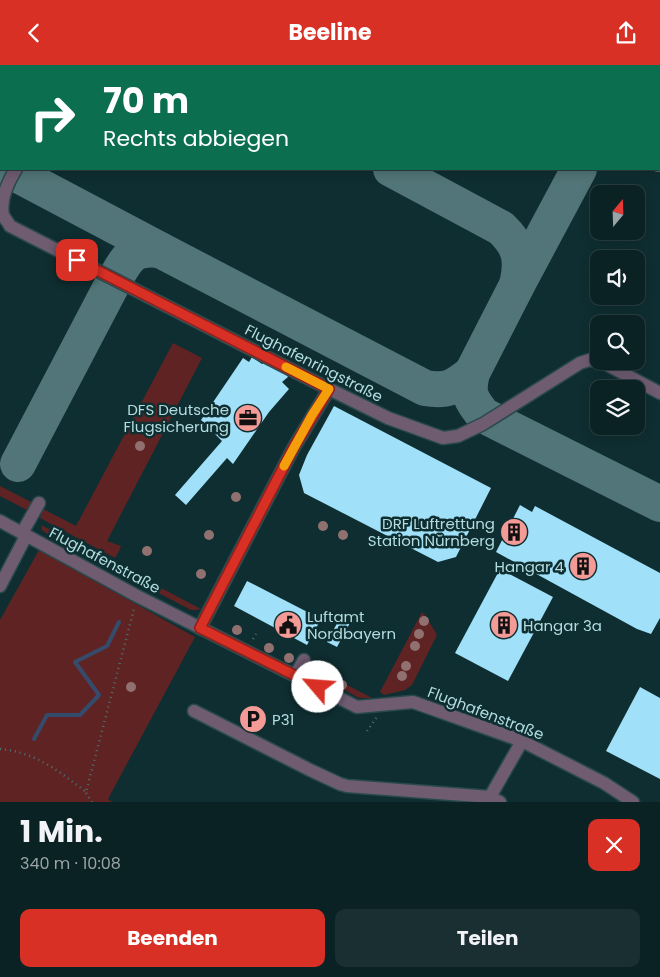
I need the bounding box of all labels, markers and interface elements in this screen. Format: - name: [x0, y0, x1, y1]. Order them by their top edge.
- text: Beeline: [289, 17, 371, 48]
- icon: back: [20, 19, 48, 47]
- icon: share: [612, 19, 640, 47]
- text: 70 m: [103, 76, 189, 125]
- icon: right: [20, 85, 85, 150]
- text: Rechts abbiegen: [103, 123, 289, 154]
- north arrow: [590, 185, 645, 240]
- map controls: [590, 185, 645, 435]
- pin: [56, 239, 98, 281]
- icon: arrive: [63, 246, 91, 274]
- button: sound: [590, 250, 645, 305]
- button: search: [590, 315, 645, 370]
- street label: Flughafenringstraße: [241, 319, 387, 407]
- button: layers: [590, 380, 645, 435]
- place label: DFS Deutsche Flugsicherung: [124, 399, 229, 437]
- office icon: DFS Deutsche Flugsicherung: [233, 403, 263, 433]
- place label: DRF Luftrettung Station Nürnberg: [368, 513, 495, 551]
- building icon: DRF Luftrettung Station Nürnberg: [499, 517, 529, 547]
- street label: Flughafenstraße: [46, 522, 164, 598]
- building icon: Hangar 4: [568, 551, 598, 581]
- place label: Hangar 4: [495, 556, 564, 577]
- place label: Luftamt Nordbayern: [307, 606, 396, 644]
- public building icon: Luftamt Nordbayern: [273, 610, 303, 640]
- building icon: Hangar 3a: [489, 610, 519, 640]
- place label: Hangar 3a: [523, 615, 602, 636]
- position arrow: [291, 660, 343, 712]
- street label: Flughafenstraße: [425, 681, 547, 745]
- parking icon: P31: [238, 704, 268, 734]
- place label: P31: [272, 709, 294, 730]
- text: 1 Min.: [20, 810, 103, 853]
- button: close: [588, 819, 640, 871]
- text: 340 m · 10:08: [20, 852, 121, 875]
- button: Beenden: [20, 909, 325, 967]
- button: Teilen: [335, 909, 640, 967]

